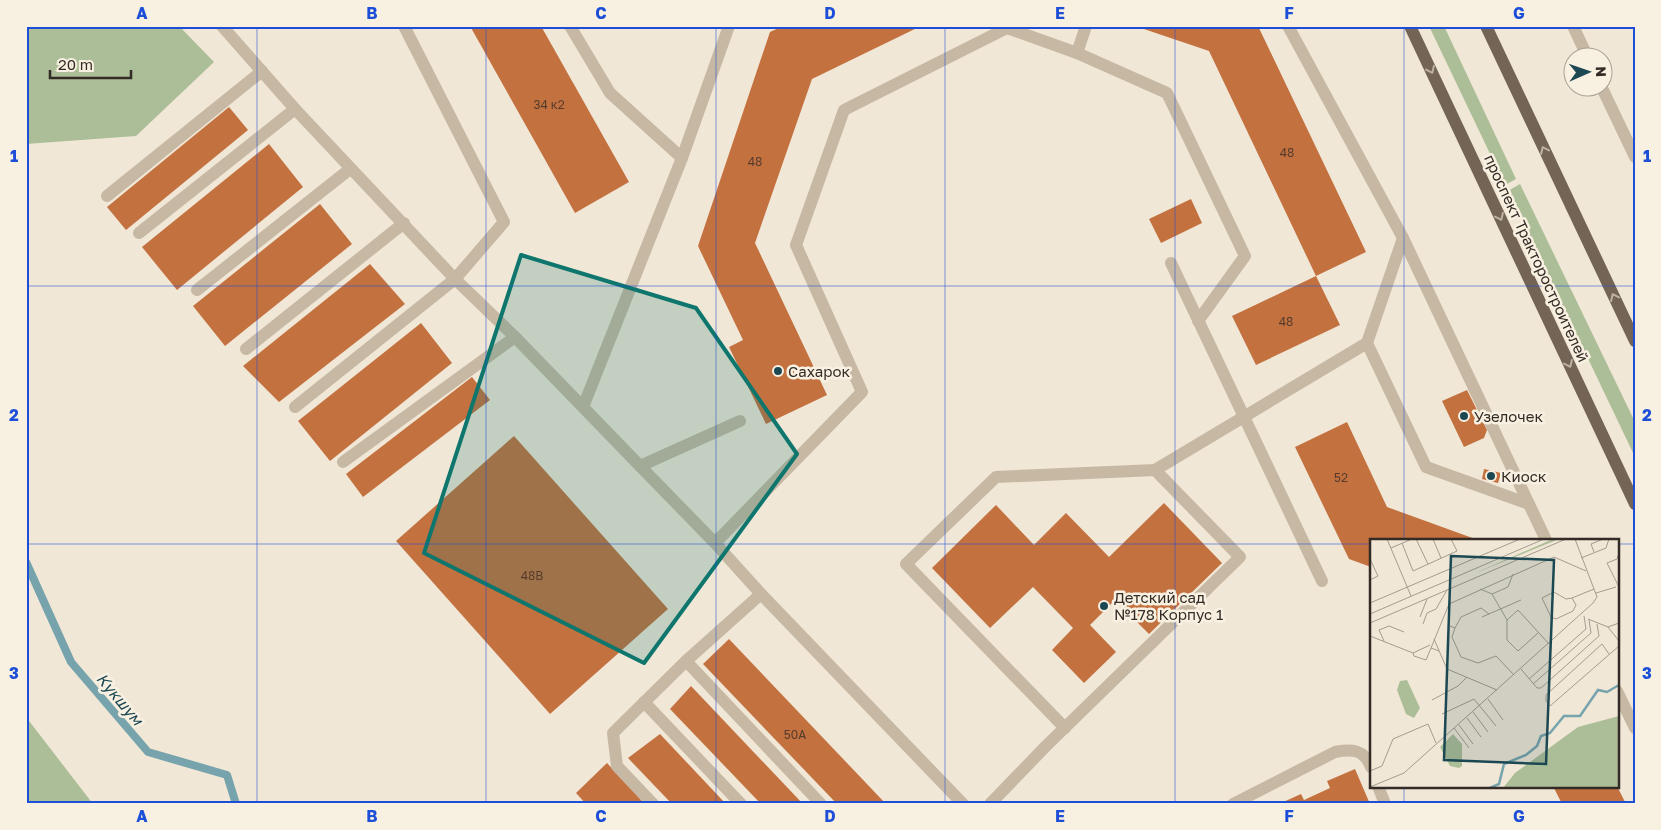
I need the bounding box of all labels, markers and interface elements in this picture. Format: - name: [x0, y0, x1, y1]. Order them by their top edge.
- text: A: [136, 3, 148, 23]
- text: B: [366, 3, 378, 23]
- text: C: [595, 3, 607, 23]
- text: D: [824, 3, 836, 23]
- text: E: [1055, 3, 1065, 23]
- text: F: [1284, 3, 1294, 23]
- text: G: [1513, 3, 1525, 23]
- scale bar: [50, 48, 131, 80]
- north arrow: [1564, 48, 1614, 98]
- text: 20 m: [58, 55, 93, 73]
- one-way arrow: [1425, 65, 1435, 74]
- text: N: [1593, 66, 1610, 77]
- house number: 34 к2: [533, 97, 565, 112]
- house number: 48: [1280, 145, 1294, 160]
- text: 1: [10, 146, 18, 166]
- one-way arrow: [1540, 146, 1550, 155]
- text: 1: [1643, 146, 1651, 166]
- street label: проспект Тракторостроителей: [1481, 151, 1593, 365]
- house number: 48: [748, 154, 762, 169]
- one-way arrow: [1494, 212, 1504, 221]
- one-way arrow: [1610, 293, 1620, 302]
- house number: 48: [1279, 314, 1293, 329]
- one-way arrow: [1563, 359, 1573, 368]
- place label: Сахарок: [788, 362, 850, 380]
- marker: Сахарок: [772, 365, 784, 377]
- text: 2: [9, 405, 19, 425]
- text: 2: [1642, 405, 1652, 425]
- place label: Узелочек: [1474, 407, 1543, 425]
- marker: Узелочек: [1458, 410, 1470, 422]
- place label: Киоск: [1501, 467, 1547, 485]
- house number: 52: [1334, 470, 1348, 485]
- marker: Киоск: [1485, 470, 1497, 482]
- inset map: [1370, 539, 1618, 788]
- house number: 48В: [521, 568, 543, 583]
- place label: Детский сад №178 Корпус 1: [1114, 588, 1223, 623]
- marker: Детский сад №178 Корпус 1: [1098, 600, 1110, 612]
- text: 3: [9, 663, 19, 683]
- text: 3: [1642, 663, 1652, 683]
- water label: Кукшум: [92, 669, 149, 730]
- house number: 50А: [784, 727, 806, 742]
- text: A: [136, 806, 148, 826]
- text: B: [366, 806, 378, 826]
- text: C: [595, 806, 607, 826]
- text: D: [824, 806, 836, 826]
- text: E: [1055, 806, 1065, 826]
- text: F: [1284, 806, 1294, 826]
- text: G: [1513, 806, 1525, 826]

